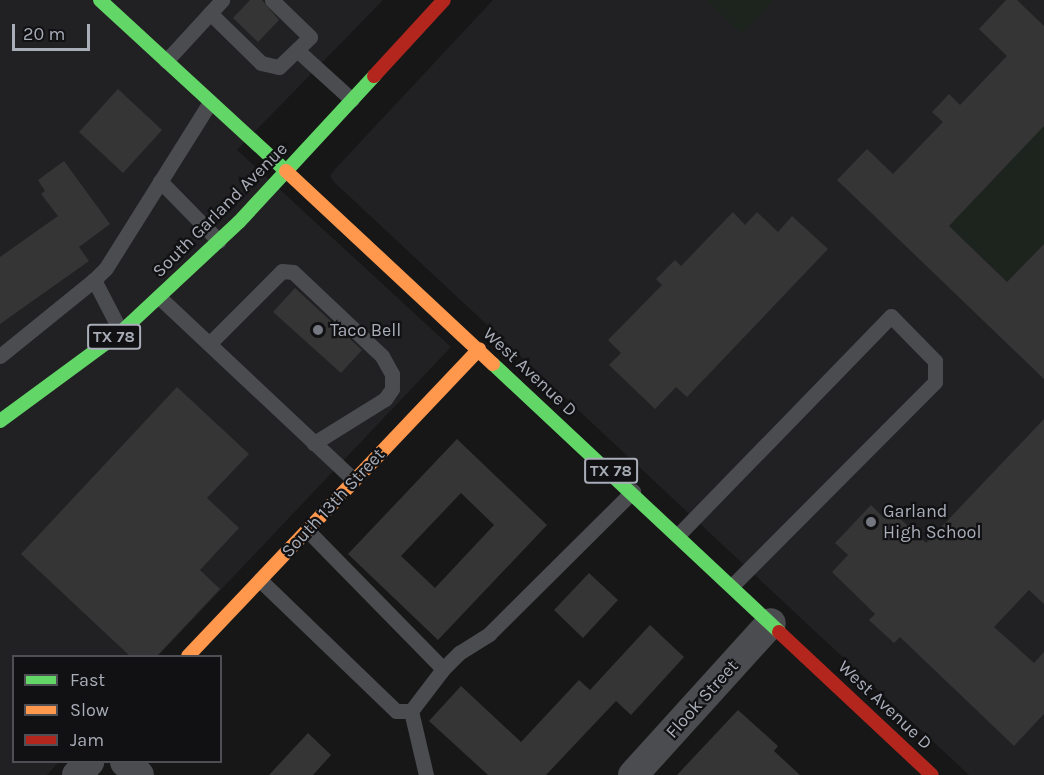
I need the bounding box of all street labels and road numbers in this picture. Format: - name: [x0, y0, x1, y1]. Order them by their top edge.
- street label: South Garland Avenue: [148, 138, 292, 282]
- street label: West Avenue D: [479, 323, 581, 421]
- road number: TX 78: [87, 324, 141, 350]
- street label: South 13th Street: [277, 444, 389, 562]
- road number: TX 78: [584, 458, 638, 484]
- street label: Flook Street: [661, 655, 743, 743]
- street label: West Avenue D: [834, 656, 936, 754]

